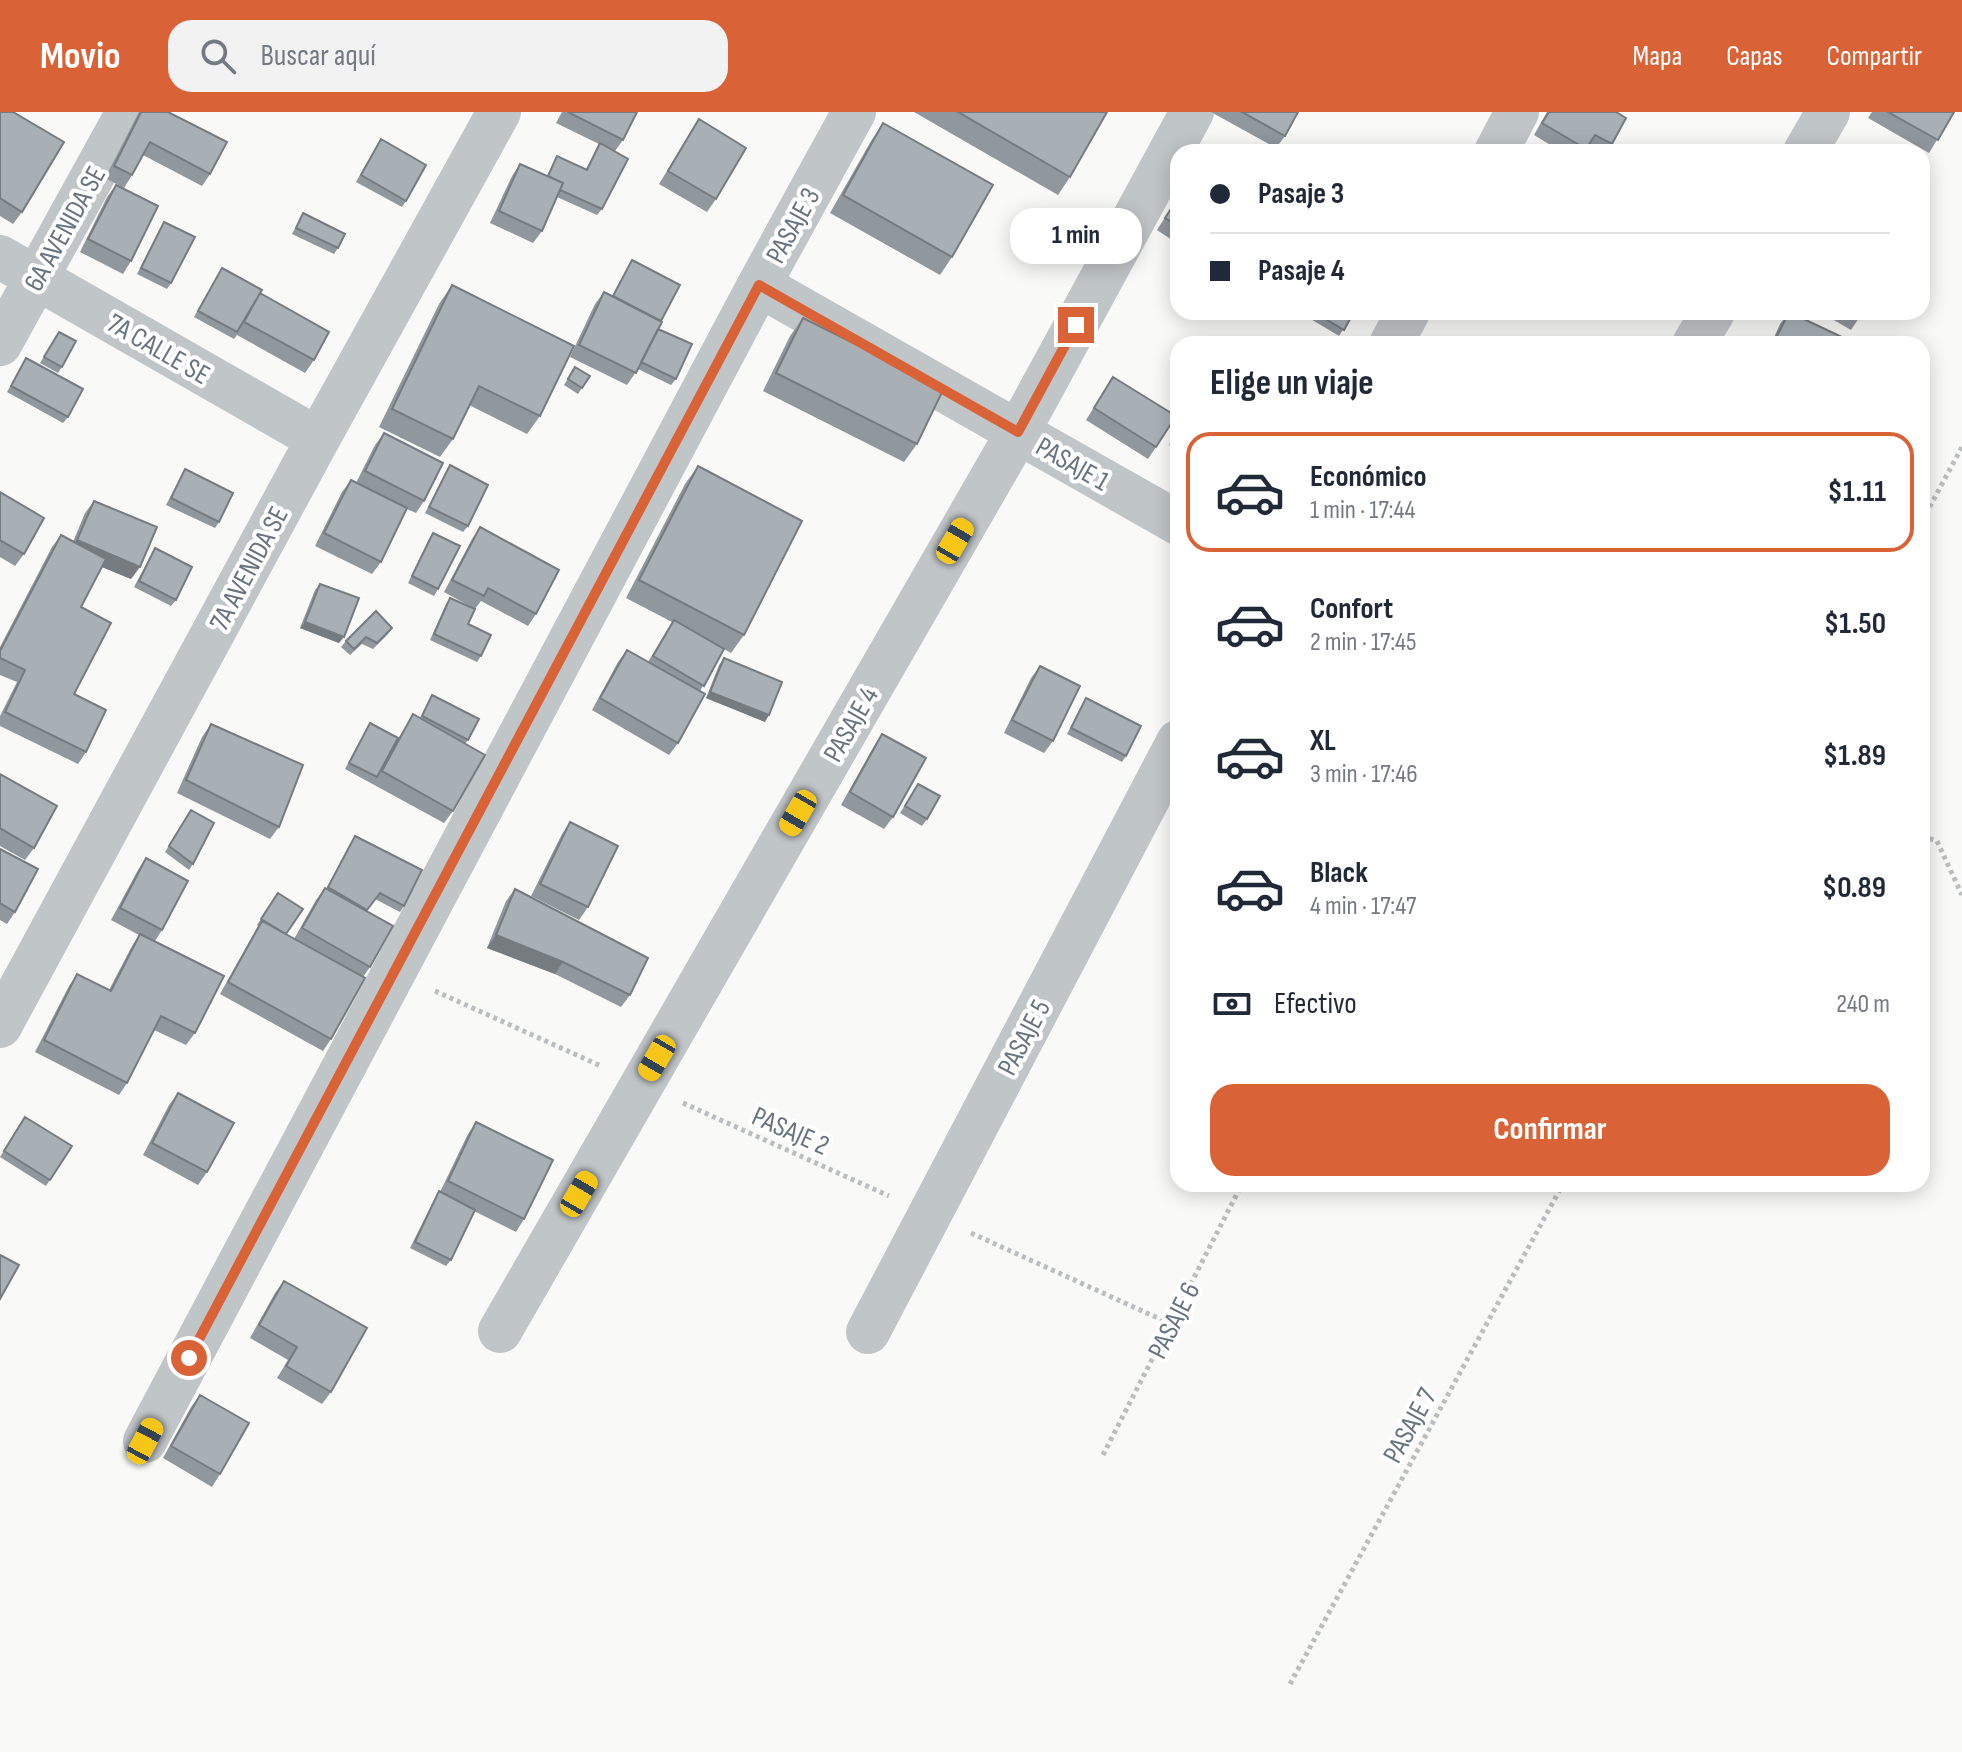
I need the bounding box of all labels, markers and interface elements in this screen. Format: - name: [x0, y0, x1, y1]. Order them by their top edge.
- search box: [168, 20, 728, 92]
- text: Movio: [40, 34, 120, 79]
- icon: search: [196, 34, 240, 78]
- text: Buscar aquí: [260, 38, 376, 74]
- text: Mapa: [1633, 40, 1682, 73]
- text: Capas: [1726, 40, 1783, 73]
- text: Compartir: [1827, 40, 1922, 73]
- street label: 6A AVENIDA SE: [18, 161, 113, 297]
- text: Pasaje 3: [1258, 176, 1344, 212]
- street label: PASAJE 3: [759, 182, 827, 269]
- callout: 1 min: [1010, 209, 1142, 265]
- text: 1 min: [1052, 220, 1100, 251]
- text: Pasaje 4: [1258, 253, 1345, 289]
- street label: 7A CALLE SE: [101, 307, 215, 392]
- route end: [1058, 307, 1094, 343]
- text: Elige un viaje: [1210, 362, 1374, 405]
- street label: PASAJE 1: [1030, 430, 1115, 498]
- icon: car: [1214, 456, 1286, 528]
- text: Económico: [1310, 459, 1427, 495]
- text: $1.11: [1828, 474, 1886, 510]
- text: 1 min · 17:44: [1310, 495, 1415, 526]
- street label: 7A AVENIDA SE: [203, 501, 296, 636]
- car: [933, 514, 977, 568]
- icon: car: [1214, 588, 1286, 660]
- text: Confort: [1310, 591, 1393, 627]
- text: $1.50: [1824, 606, 1886, 642]
- text: 2 min · 17:45: [1310, 627, 1417, 658]
- street label: PASAJE 4: [817, 681, 886, 768]
- icon: car: [1214, 720, 1286, 792]
- text: XL: [1310, 723, 1336, 759]
- text: $1.89: [1823, 738, 1886, 774]
- text: 3 min · 17:46: [1310, 759, 1418, 790]
- car: [776, 786, 820, 840]
- icon: car: [1214, 852, 1286, 924]
- text: Black: [1310, 855, 1368, 891]
- text: $0.89: [1822, 870, 1886, 906]
- text: 4 min · 17:47: [1310, 891, 1416, 922]
- icon: cash: [1210, 982, 1254, 1026]
- text: Efectivo: [1274, 986, 1357, 1022]
- text: 240 m: [1836, 989, 1890, 1020]
- street label: PASAJE 5: [991, 994, 1058, 1081]
- car: [635, 1031, 679, 1085]
- button: Confirmar: [1210, 1084, 1890, 1176]
- street label: PASAJE 2: [747, 1100, 834, 1163]
- car: [557, 1167, 601, 1221]
- street label: PASAJE 6: [1141, 1277, 1208, 1364]
- route start: [171, 1340, 207, 1376]
- street label: PASAJE 7: [1376, 1383, 1444, 1469]
- car: [123, 1414, 167, 1468]

